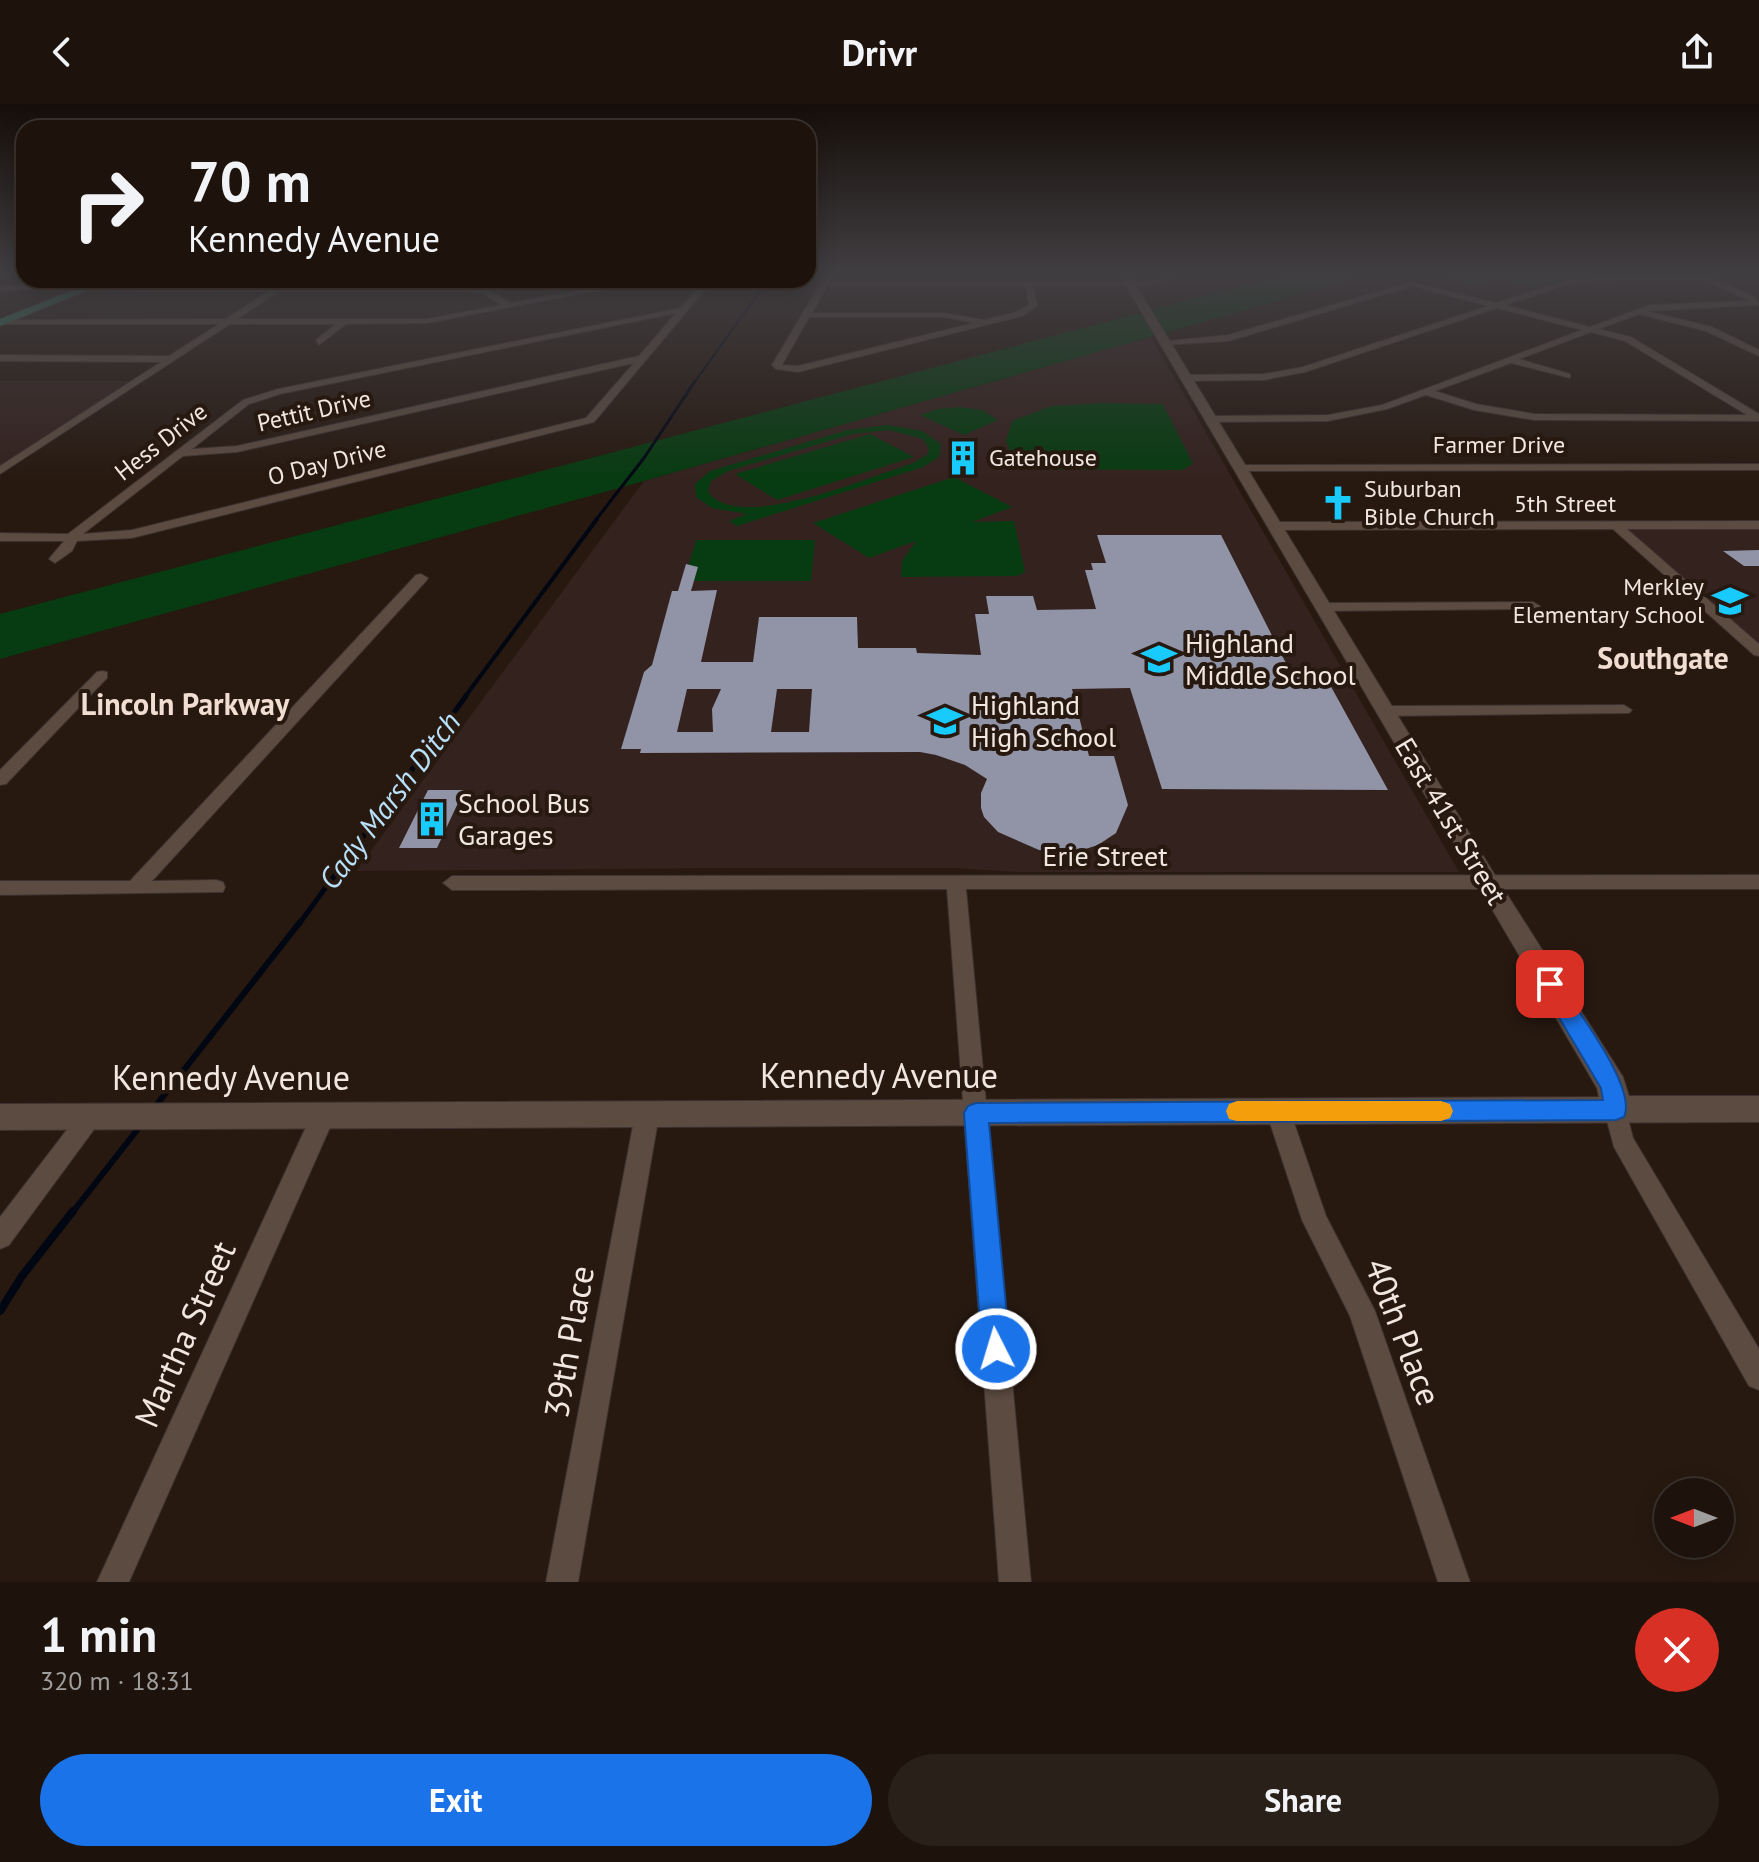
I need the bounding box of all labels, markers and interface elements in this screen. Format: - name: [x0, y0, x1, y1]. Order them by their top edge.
- text: Drivr: [842, 29, 917, 76]
- icon: back: [40, 30, 84, 74]
- icon: share: [1675, 30, 1719, 74]
- text: 70 m: [188, 145, 311, 217]
- icon: right: [56, 152, 160, 256]
- text: Kennedy Avenue: [188, 215, 440, 262]
- street label: Pettit Drive: [254, 382, 374, 439]
- street label: Hess Drive: [108, 396, 213, 487]
- street label: Farmer Drive: [1433, 429, 1565, 460]
- street label: O Day Drive: [264, 433, 389, 492]
- building icon: Gatehouse: [944, 439, 982, 477]
- place label: Gatehouse: [989, 442, 1097, 473]
- place label: Suburban Bible Church: [1364, 473, 1495, 532]
- church icon: Suburban Bible Church: [1319, 484, 1357, 522]
- street label: 5th Street: [1514, 488, 1616, 519]
- place label: Merkley Elementary School: [1513, 571, 1704, 630]
- school or university icon: Merkley Elementary School: [1711, 582, 1749, 620]
- place label: Highland Middle School: [1185, 624, 1356, 693]
- district label: Southgate: [1597, 638, 1729, 677]
- school or university icon: Highland Middle School: [1140, 640, 1178, 678]
- district label: Lincoln Parkway: [81, 684, 290, 723]
- place label: Highland High School: [971, 686, 1116, 755]
- school or university icon: Highland High School: [926, 702, 964, 740]
- water label: Cady Marsh Ditch: [309, 703, 468, 897]
- street label: East 41st Street: [1387, 730, 1516, 911]
- place label: School Bus Garages: [458, 784, 590, 853]
- building icon: School Bus Garages: [413, 800, 451, 838]
- street label: Erie Street: [1042, 837, 1168, 874]
- pin: [1516, 950, 1584, 1018]
- icon: arrive: [1528, 962, 1572, 1006]
- street label: Kennedy Avenue: [760, 1053, 998, 1097]
- street label: Kennedy Avenue: [112, 1055, 350, 1099]
- street label: Martha Street: [123, 1233, 245, 1434]
- street label: 40th Place: [1356, 1252, 1452, 1411]
- street label: 39th Place: [533, 1262, 603, 1421]
- position arrow: [954, 1307, 1038, 1391]
- north arrow: [1654, 1478, 1734, 1558]
- map controls: [1654, 1478, 1734, 1558]
- text: 1 min: [40, 1603, 157, 1665]
- button: close: [1635, 1608, 1719, 1692]
- text: 320 m · 18:31: [40, 1664, 194, 1697]
- button: Exit: [40, 1754, 872, 1846]
- button: Share: [888, 1754, 1719, 1846]

